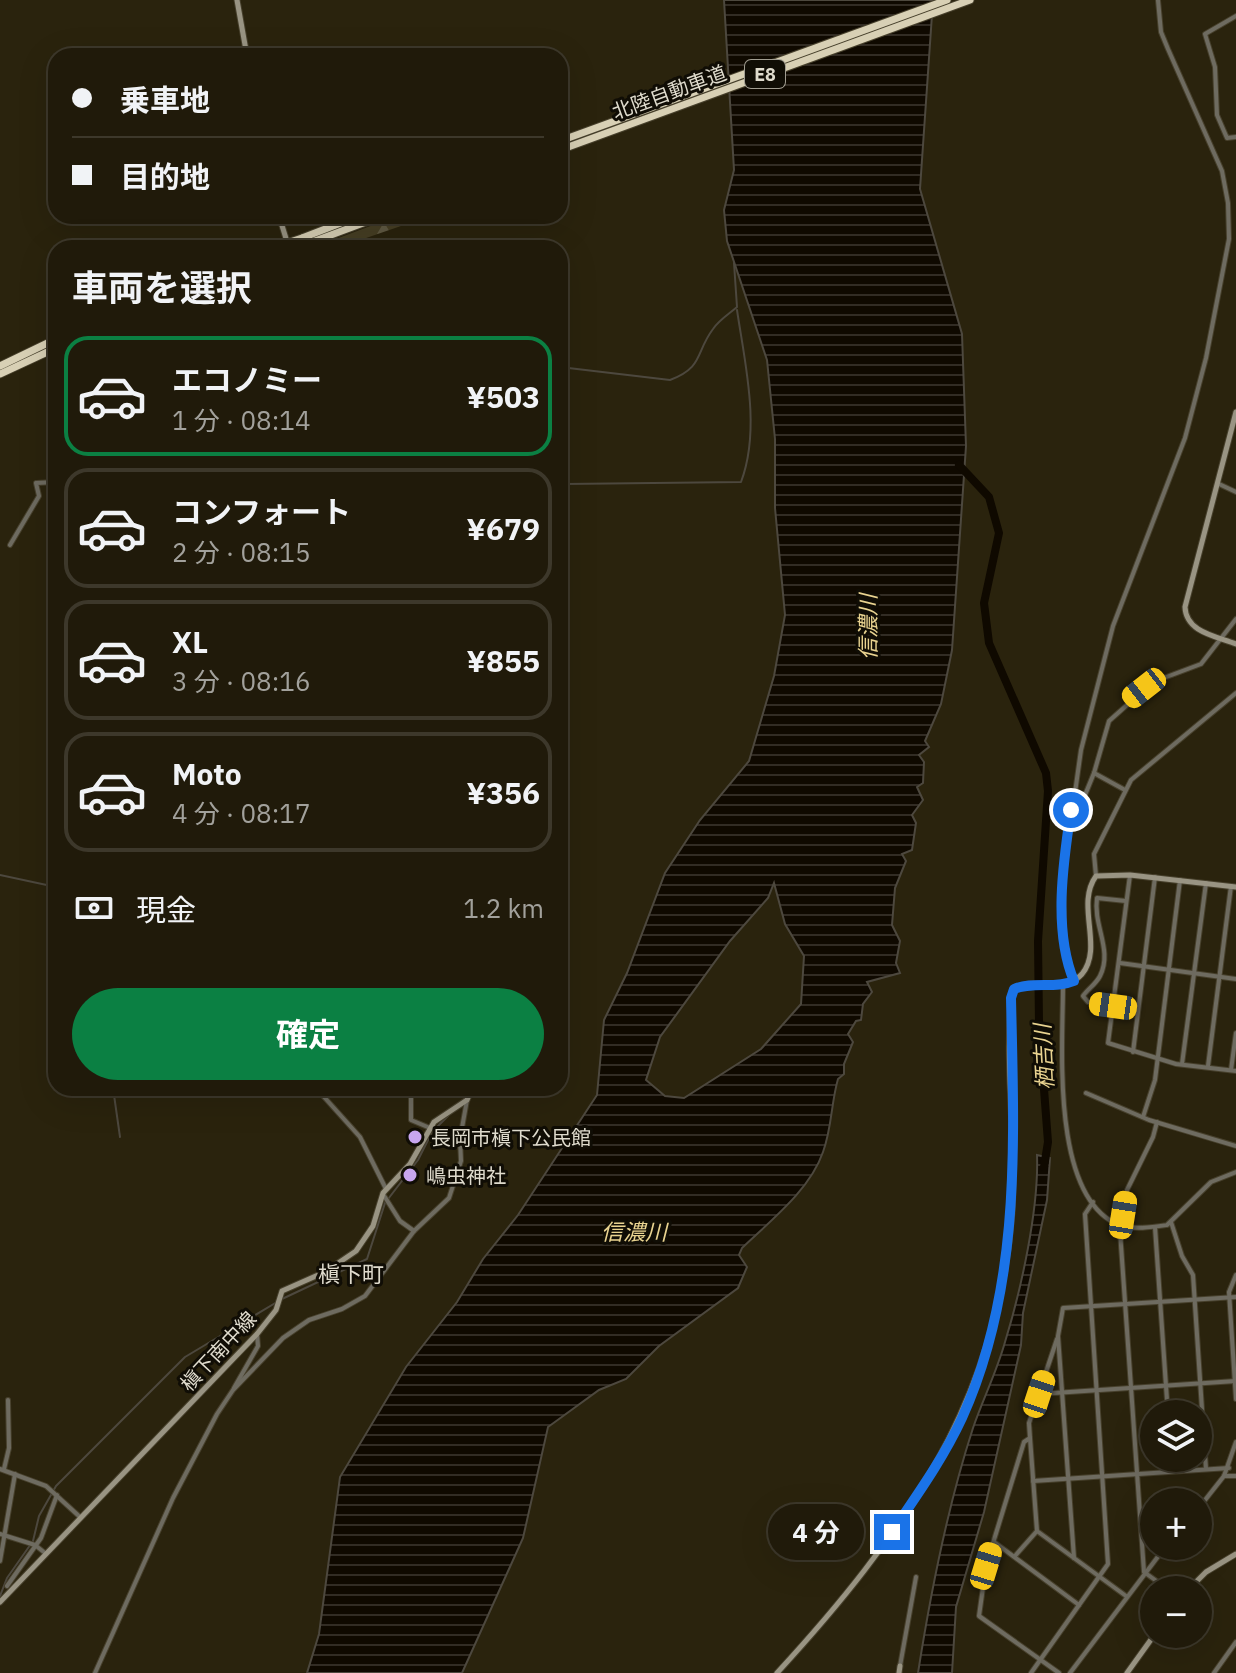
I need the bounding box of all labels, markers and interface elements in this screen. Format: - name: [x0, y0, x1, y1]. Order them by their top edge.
- street label: 北陸自動車道: [608, 59, 730, 125]
- road number: E8: [745, 60, 785, 88]
- text: 乗車地: [120, 80, 210, 119]
- text: 目的地: [120, 157, 210, 196]
- text: 車両を選択: [72, 264, 252, 311]
- icon: car: [76, 360, 148, 432]
- text: エコノミー: [172, 360, 322, 399]
- text: ¥503: [467, 377, 540, 416]
- text: 1 分 · 08:14: [172, 403, 310, 437]
- icon: car: [76, 492, 148, 564]
- text: コンフォート: [172, 492, 351, 531]
- text: ¥679: [467, 509, 540, 548]
- text: 2 分 · 08:15: [172, 535, 310, 569]
- water label: 信濃川: [853, 592, 882, 660]
- text: XL: [172, 622, 208, 661]
- icon: car: [76, 624, 148, 696]
- text: ¥855: [467, 641, 540, 680]
- text: 3 分 · 08:16: [172, 664, 310, 698]
- car: [1118, 664, 1170, 712]
- text: Moto: [172, 754, 242, 793]
- icon: car: [76, 756, 148, 828]
- text: ¥356: [467, 773, 540, 812]
- route start: [1053, 792, 1089, 828]
- text: 4 分 · 08:17: [172, 796, 310, 830]
- icon: cash: [72, 886, 116, 930]
- text: 現金: [136, 890, 196, 929]
- text: 1.2 km: [463, 891, 544, 925]
- button: 確定: [72, 988, 544, 1080]
- car: [1088, 991, 1138, 1021]
- water label: 栖吉川: [1027, 1021, 1059, 1091]
- place label: 長岡市槇下公民館: [431, 1124, 591, 1151]
- marker: 長岡市槇下公民館: [406, 1128, 424, 1146]
- place label: 嶋虫神社: [426, 1162, 506, 1189]
- marker: 嶋虫神社: [401, 1166, 419, 1184]
- car: [1107, 1189, 1139, 1241]
- water label: 信濃川: [601, 1217, 669, 1246]
- district label: 槇下町: [318, 1259, 384, 1288]
- street label: 槇下南中線: [174, 1305, 262, 1397]
- car: [1020, 1367, 1058, 1421]
- map controls: [1140, 1400, 1212, 1648]
- button: layers: [1140, 1400, 1212, 1472]
- button: +: [1140, 1488, 1212, 1560]
- callout: 4 分: [768, 1504, 864, 1560]
- route end: [874, 1514, 910, 1550]
- text: 4 分: [792, 1515, 840, 1549]
- car: [968, 1540, 1004, 1592]
- button: −: [1140, 1576, 1212, 1648]

